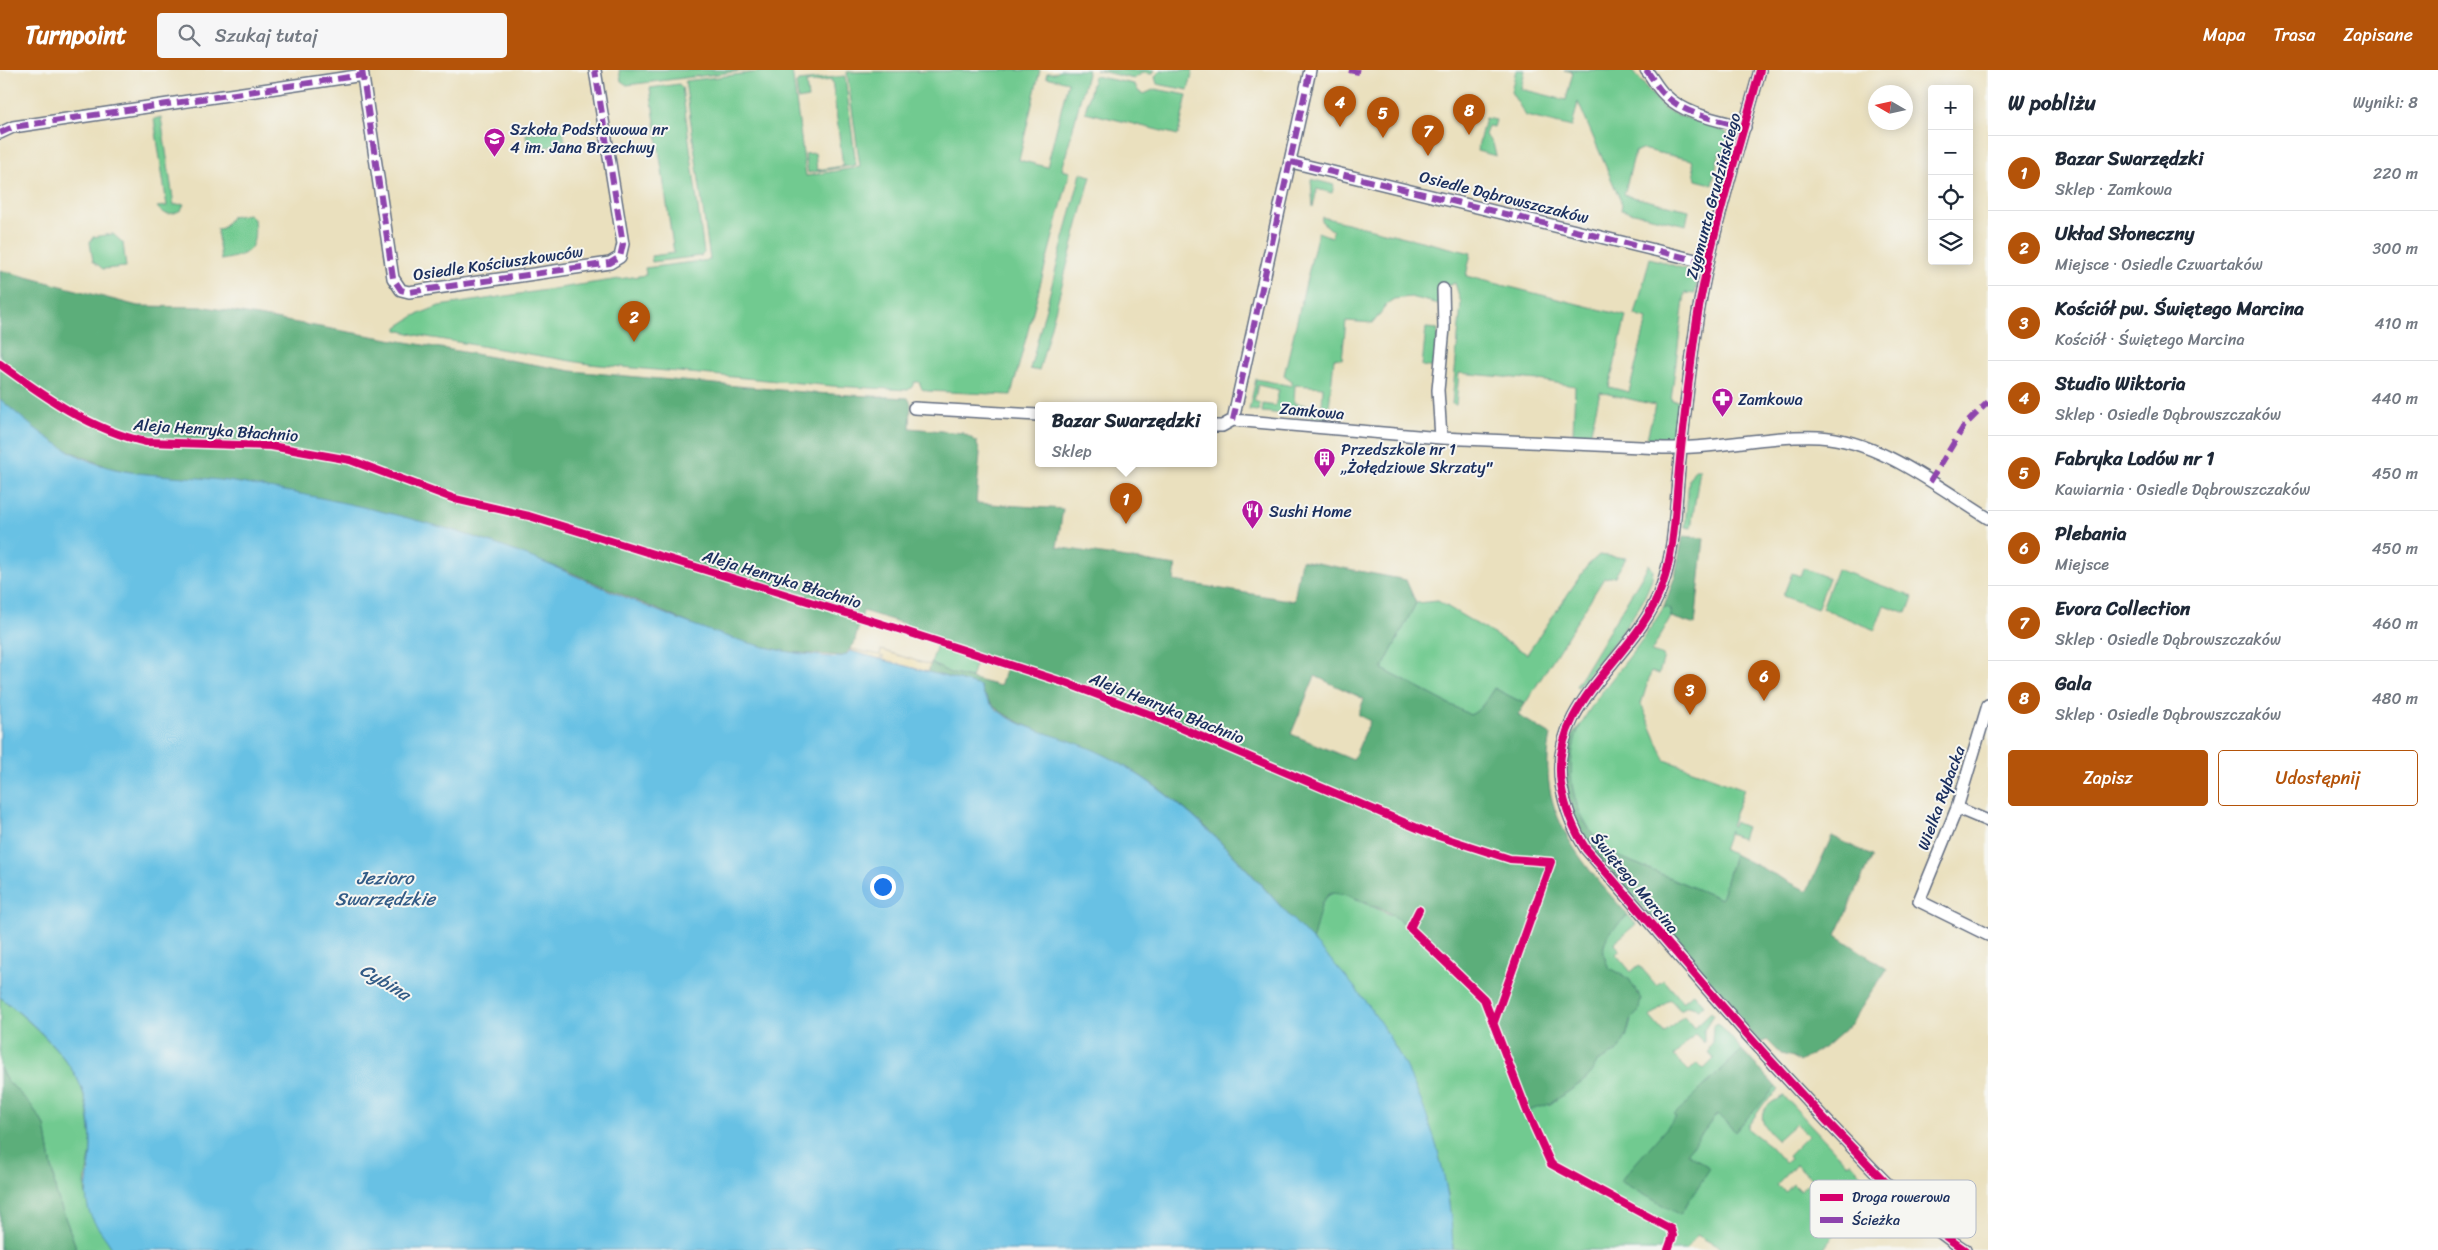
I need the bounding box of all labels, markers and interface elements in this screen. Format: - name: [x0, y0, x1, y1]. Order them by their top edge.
- search box: [157, 13, 507, 58]
- text: Turnpoint: [25, 14, 127, 56]
- text: Szukaj tutaj: [215, 19, 318, 52]
- text: Mapa: [2203, 19, 2245, 51]
- text: Trasa: [2273, 19, 2315, 51]
- text: Zapisane: [2343, 19, 2413, 51]
- icon: search: [175, 21, 203, 49]
- text: W pobliżu: [2008, 84, 2096, 122]
- north arrow: [1868, 85, 1913, 130]
- map controls: [1928, 85, 1973, 265]
- button: +: [1928, 85, 1973, 130]
- pin: 4: [1324, 86, 1356, 127]
- text: Wyniki: 8: [2353, 88, 2418, 117]
- pin: 8: [1453, 94, 1485, 135]
- pin: 5: [1367, 97, 1399, 138]
- street label: Zygmunta Grudzińskiego: [1677, 109, 1749, 283]
- place label: Szkoła Podstawowa nr 4 im. Jana Brzechwy: [510, 115, 669, 162]
- pin: 7: [1412, 115, 1444, 156]
- school or university icon: Szkoła Podstawowa nr 4 im. Jana Brzechwy: [482, 126, 506, 157]
- button: −: [1928, 130, 1973, 175]
- text: Bazar Swarzędzki: [2055, 142, 2203, 175]
- text: 1: [2021, 159, 2027, 188]
- text: 220 m: [2373, 159, 2418, 188]
- street label: Osiedle Dąbrowszczaków: [1416, 162, 1592, 232]
- button: locate: [1928, 175, 1973, 220]
- text: Sklep · Zamkowa: [2055, 175, 2172, 204]
- text: Układ Słoneczny: [2055, 217, 2194, 250]
- button: layers: [1928, 220, 1973, 265]
- text: 2: [2019, 234, 2029, 263]
- text: 300 m: [2373, 234, 2418, 263]
- street label: Osiedle Kościuszkowców: [411, 237, 586, 289]
- text: Miejsce · Osiedle Czwartaków: [2055, 250, 2263, 279]
- text: Kościół pw. Świętego Marcina: [2055, 292, 2304, 325]
- pin: 2: [618, 301, 650, 342]
- text: 3: [2020, 309, 2028, 338]
- text: 410 m: [2375, 309, 2418, 338]
- text: Kościół · Świętego Marcina: [2055, 325, 2244, 354]
- text: Studio Wiktoria: [2055, 367, 2186, 400]
- text: 4: [2019, 384, 2029, 413]
- text: 440 m: [2371, 384, 2418, 413]
- place label: Zamkowa: [1738, 385, 1803, 414]
- pharmacy icon: Zamkowa: [1710, 387, 1734, 418]
- street label: Zamkowa: [1278, 394, 1346, 428]
- text: Sklep · Osiedle Dąbrowszczaków: [2055, 400, 2281, 429]
- popup: [1035, 402, 1217, 467]
- text: Bazar Swarzędzki: [1052, 404, 1200, 437]
- street label: Aleja Henryka Błachnio: [132, 410, 299, 450]
- place label: Przedszkole nr 1 „Żołędziowe Skrzaty": [1340, 435, 1493, 482]
- text: Sklep: [1052, 437, 1092, 466]
- text: Fabryka Lodów nr 1: [2055, 442, 2214, 475]
- building icon: Przedszkole nr 1 „Żołędziowe Skrzaty": [1313, 446, 1337, 477]
- text: 5: [2019, 459, 2029, 488]
- text: 450 m: [2372, 459, 2418, 488]
- text: Kawiarnia · Osiedle Dąbrowszczaków: [2055, 475, 2310, 504]
- pin: 1: [1110, 483, 1142, 524]
- place label: Sushi Home: [1269, 497, 1352, 526]
- restaurant icon: Sushi Home: [1241, 499, 1265, 530]
- text: Plebania: [2055, 517, 2127, 550]
- text: 6: [2019, 534, 2029, 563]
- text: 450 m: [2372, 534, 2418, 563]
- street label: Aleja Henryka Błachnio: [698, 541, 865, 617]
- text: Miejsce: [2055, 550, 2109, 579]
- text: Evora Collection: [2055, 592, 2190, 625]
- text: 7: [2019, 609, 2029, 638]
- text: 460 m: [2372, 609, 2418, 638]
- text: Sklep · Osiedle Dąbrowszczaków: [2055, 625, 2281, 654]
- pin: 6: [1748, 660, 1780, 701]
- street label: Aleja Henryka Błachnio: [1084, 663, 1249, 752]
- text: Gala: [2055, 667, 2091, 700]
- pin: 3: [1674, 674, 1706, 715]
- text: 8: [2019, 684, 2029, 713]
- text: 480 m: [2372, 684, 2418, 713]
- text: Sklep · Osiedle Dąbrowszczaków: [2055, 700, 2281, 729]
- street label: Wielka Rybacka: [1909, 741, 1974, 854]
- button: Zapisz: [2008, 750, 2208, 806]
- button: Udostępnij: [2218, 750, 2418, 806]
- street label: Świętego Marcina: [1583, 825, 1687, 941]
- water label: Jezioro Swarzędzkie: [335, 862, 437, 915]
- your location: [870, 874, 896, 900]
- water label: Cybina: [354, 954, 418, 1011]
- legend: [1810, 1180, 1976, 1238]
- text: Droga rowerowa: [1852, 1185, 1950, 1210]
- text: Ścieżka: [1852, 1208, 1900, 1233]

